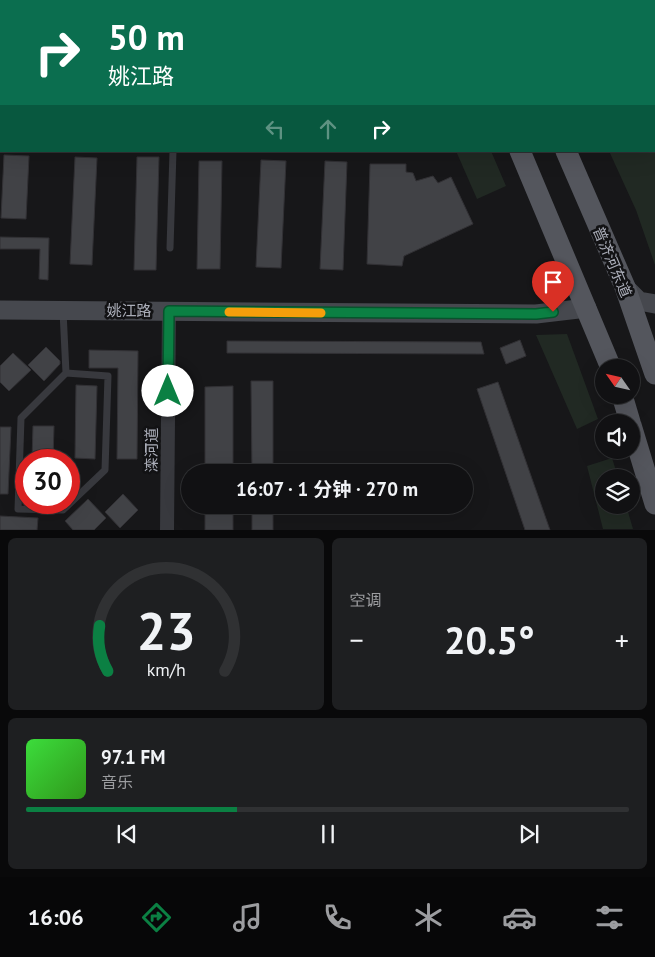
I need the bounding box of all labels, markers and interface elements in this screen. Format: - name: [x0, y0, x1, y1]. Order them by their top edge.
- text: 50 m: [108, 14, 185, 60]
- icon: right: [25, 20, 90, 85]
- text: 姚江路: [108, 62, 174, 90]
- icon: left: [261, 115, 289, 143]
- icon: ahead: [314, 115, 342, 143]
- icon: right: [367, 115, 395, 143]
- street label: 普济河东道: [589, 224, 636, 300]
- pin: [532, 261, 574, 312]
- icon: arrive: [539, 268, 567, 296]
- street label: 姚江路: [106, 301, 152, 320]
- north arrow: [595, 359, 640, 404]
- map controls: [595, 359, 640, 514]
- position arrow: [141, 364, 193, 416]
- button: sound: [595, 414, 640, 459]
- street label: 滦河道: [142, 427, 161, 473]
- speed limit sign: 30: [15, 449, 80, 514]
- button: layers: [595, 469, 640, 514]
- text: 16:07 · 1 分钟 · 270 m: [236, 477, 418, 501]
- text: 空调: [350, 590, 382, 610]
- text: 23: [136, 597, 195, 664]
- text: 20.5°: [444, 615, 535, 664]
- text: −: [350, 621, 364, 658]
- text: +: [615, 621, 629, 658]
- text: km/h: [146, 658, 185, 681]
- text: 97.1 FM: [101, 745, 165, 769]
- text: 音乐: [101, 772, 133, 792]
- icon: previous: [113, 820, 141, 848]
- icon: pause: [314, 820, 342, 848]
- icon: next: [515, 820, 543, 848]
- icon: directions: [139, 900, 174, 935]
- icon: music: [230, 900, 265, 935]
- icon: phone: [320, 900, 355, 935]
- icon: climate: [411, 900, 446, 935]
- icon: car: [502, 900, 537, 935]
- icon: filters: [592, 900, 627, 935]
- text: 16:06: [28, 903, 84, 931]

